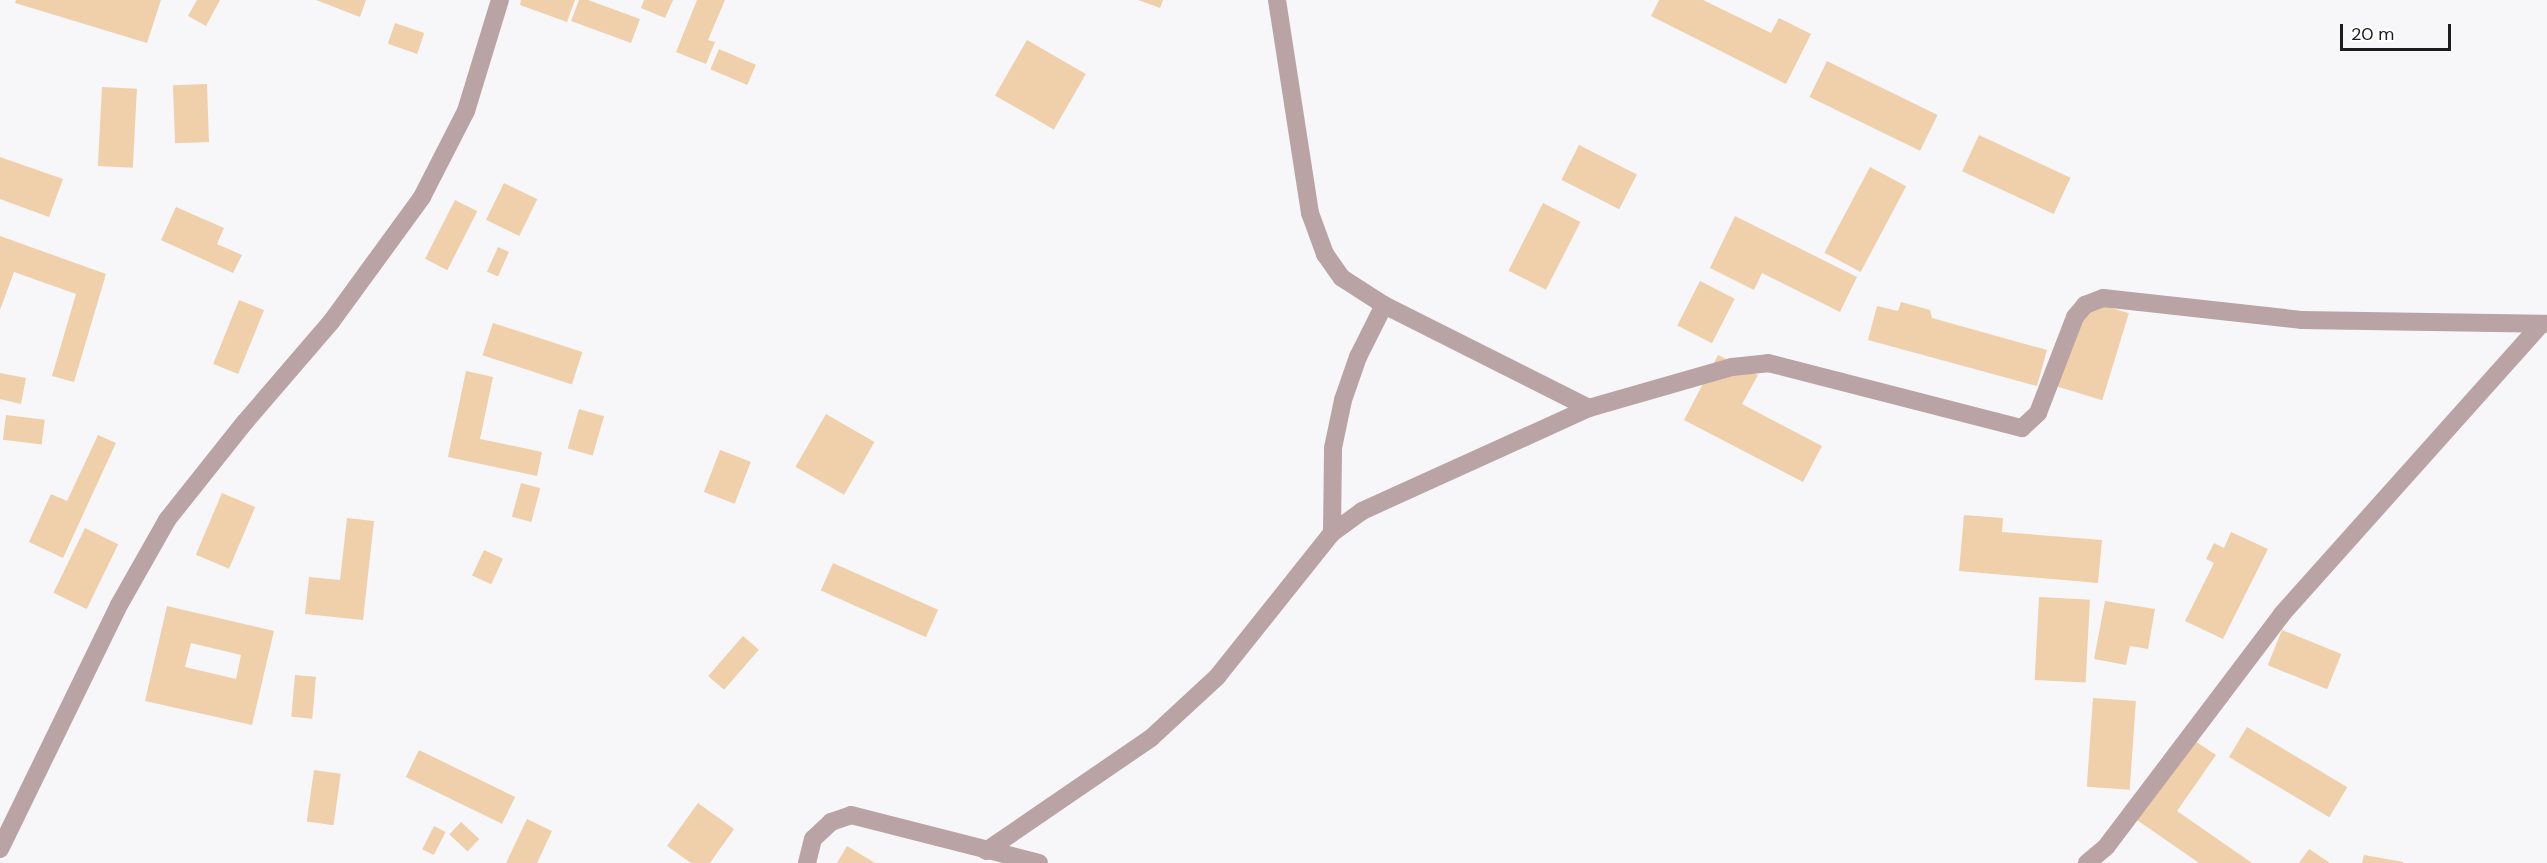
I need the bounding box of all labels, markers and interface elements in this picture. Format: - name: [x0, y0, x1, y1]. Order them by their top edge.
- scale bar: [2343, 12, 2454, 50]
- text: 20 m: [2351, 22, 2394, 46]

